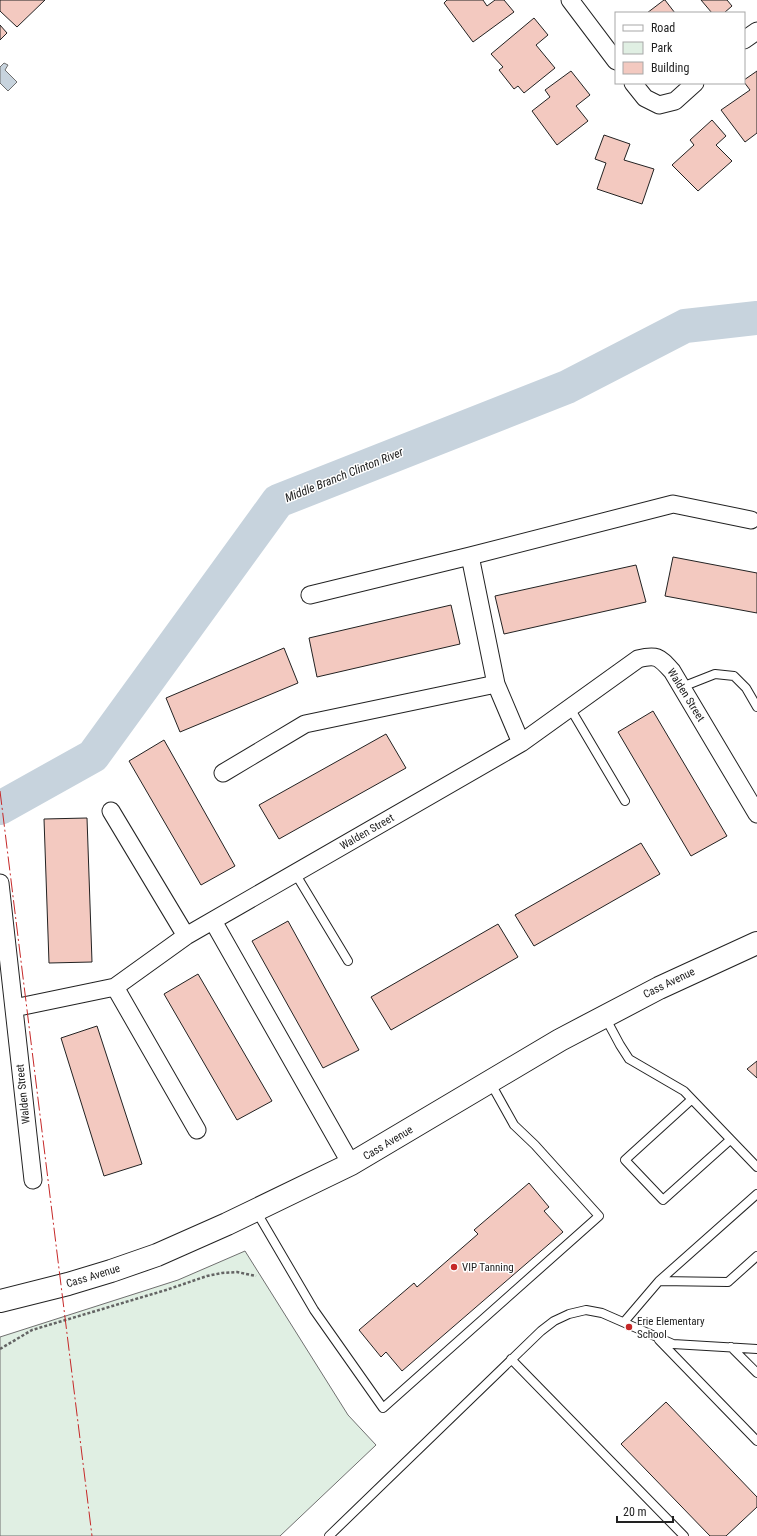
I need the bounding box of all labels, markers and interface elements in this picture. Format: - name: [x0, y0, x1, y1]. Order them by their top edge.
- legend: [615, 12, 745, 84]
- text: Road: [651, 21, 675, 35]
- text: Park: [651, 41, 673, 55]
- text: Building: [651, 61, 689, 75]
- water label: Middle Branch Clinton River: [283, 445, 406, 505]
- street label: Walden Street: [665, 666, 707, 724]
- street label: Walden Street: [338, 811, 396, 853]
- street label: Cass Avenue: [641, 965, 697, 1001]
- street label: Walden Street: [13, 1063, 33, 1125]
- street label: Cass Avenue: [361, 1123, 415, 1163]
- place label: VIP Tanning: [462, 1261, 514, 1274]
- street label: Cass Avenue: [64, 1262, 122, 1290]
- marker: VIP Tanning: [449, 1262, 459, 1272]
- place label: Erie Elementary School: [637, 1315, 705, 1341]
- marker: Erie Elementary School: [624, 1322, 634, 1332]
- scale bar: [617, 1498, 673, 1524]
- text: 20 m: [623, 1505, 647, 1519]

